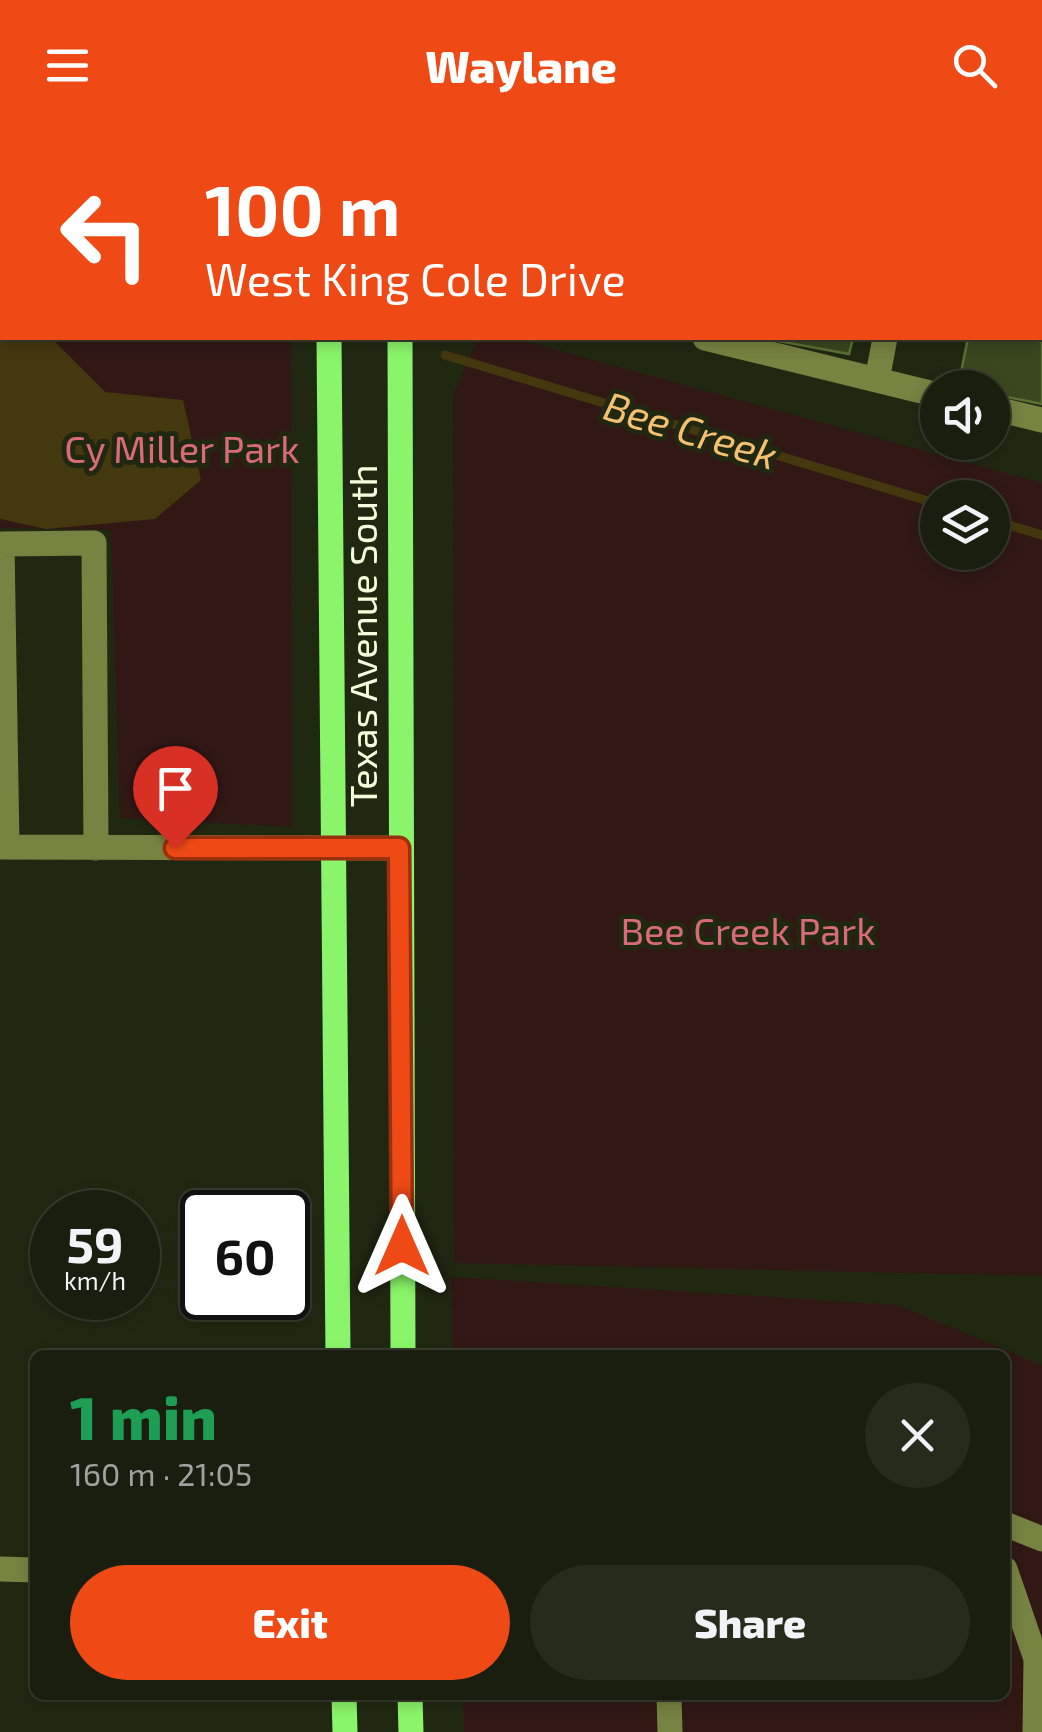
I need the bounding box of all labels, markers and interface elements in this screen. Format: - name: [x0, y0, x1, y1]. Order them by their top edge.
- icon: menu: [40, 38, 95, 93]
- text: Waylane: [425, 38, 617, 92]
- icon: search: [947, 38, 1002, 93]
- text: 100 m: [205, 166, 400, 250]
- icon: left: [40, 170, 170, 300]
- text: West King Cole Drive: [205, 251, 626, 305]
- map controls: [920, 370, 1010, 570]
- button: sound: [920, 370, 1010, 460]
- water label: Bee Creek: [599, 380, 783, 478]
- park label: Cy Miller Park: [64, 425, 300, 471]
- street label: Texas Avenue South: [339, 465, 385, 807]
- button: layers: [920, 480, 1010, 570]
- pin: [133, 746, 218, 849]
- icon: arrive: [148, 761, 203, 816]
- park label: Bee Creek Park: [620, 907, 876, 953]
- speed limit sign: 60: [180, 1190, 310, 1320]
- position arrow: [350, 1194, 454, 1298]
- text: 59: [66, 1213, 124, 1273]
- text: km/h: [64, 1265, 126, 1295]
- text: 1 min: [70, 1380, 217, 1452]
- button: close: [865, 1383, 970, 1488]
- text: 160 m · 21:05: [70, 1454, 252, 1492]
- button: Exit: [70, 1565, 510, 1680]
- button: Share: [530, 1565, 970, 1680]

